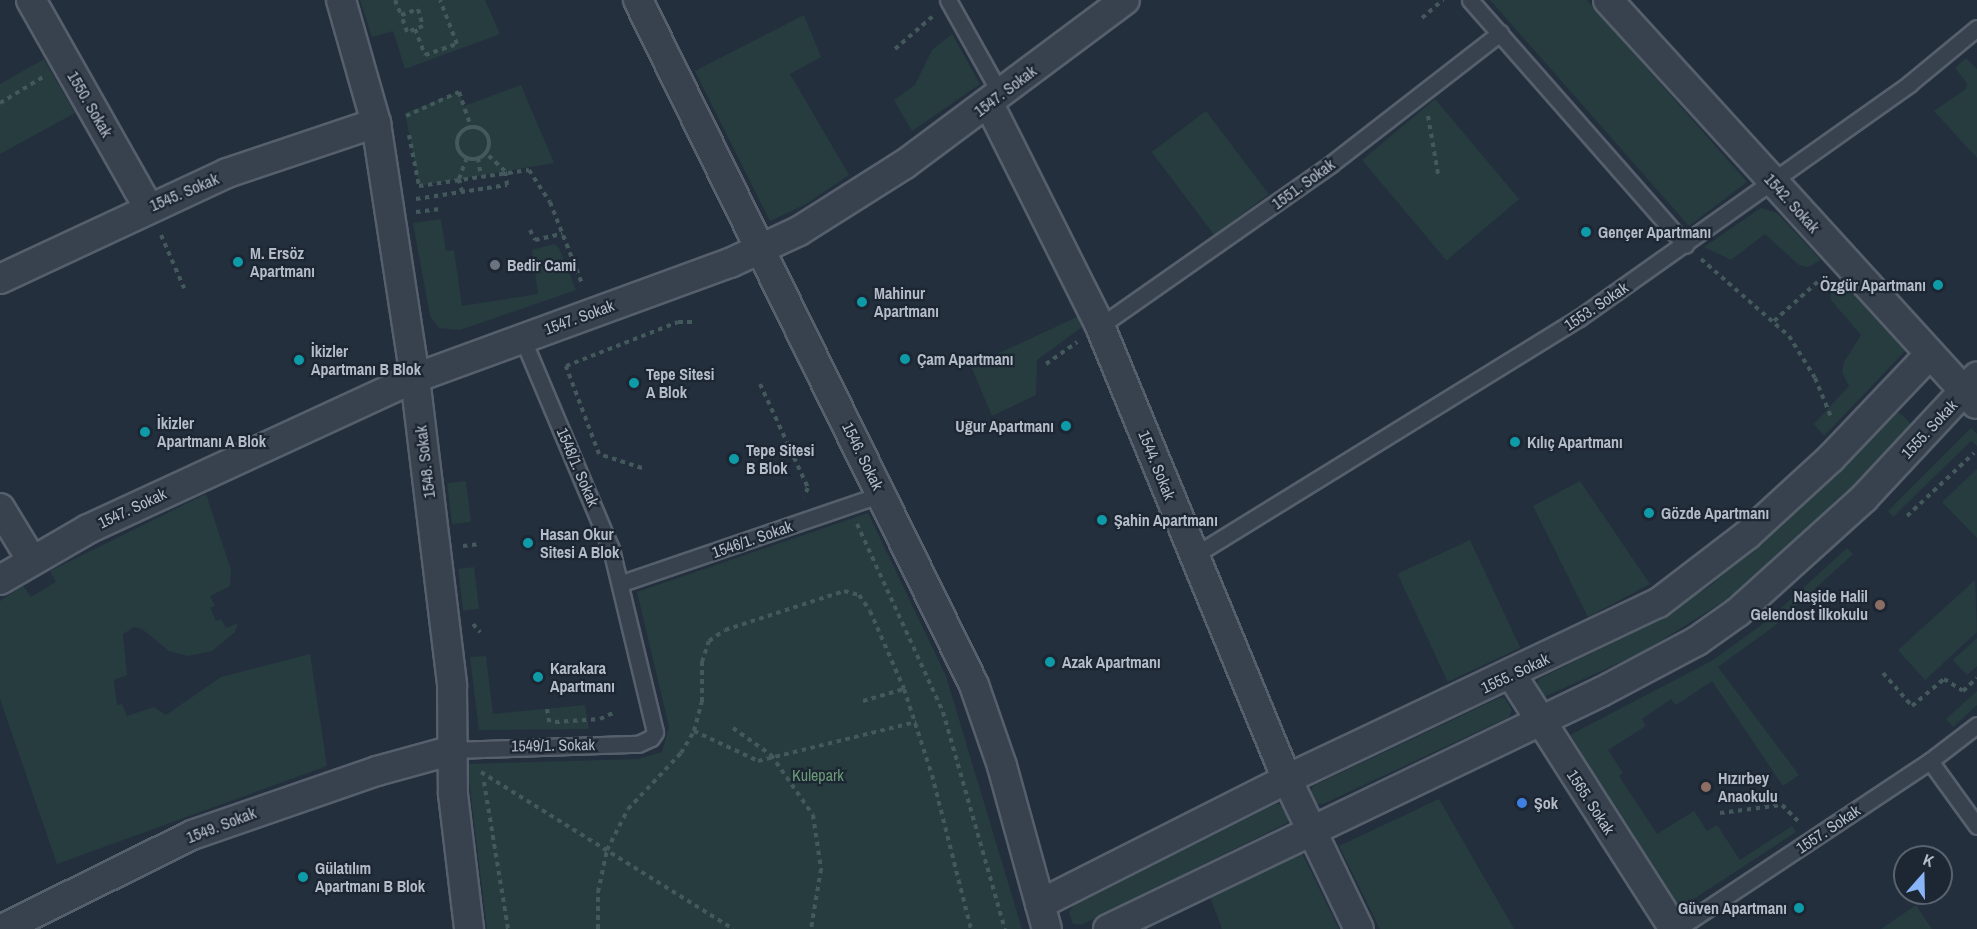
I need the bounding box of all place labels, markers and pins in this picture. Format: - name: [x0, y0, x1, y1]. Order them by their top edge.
- place label: Gençer Apartmanı: [1598, 222, 1712, 242]
- marker: Gençer Apartmanı: [1579, 225, 1593, 239]
- place label: M. Ersöz Apartmanı: [250, 243, 315, 281]
- marker: M. Ersöz Apartmanı: [231, 255, 245, 269]
- place label: Bedir Cami: [507, 255, 576, 275]
- marker: Bedir Cami: [488, 258, 502, 272]
- place label: Özgür Apartmanı: [1820, 275, 1926, 295]
- marker: Özgür Apartmanı: [1931, 278, 1945, 292]
- place label: Mahinur Apartmanı: [874, 283, 939, 321]
- marker: Mahinur Apartmanı: [855, 295, 869, 309]
- place label: İkizler Apartmanı B Blok: [311, 341, 421, 379]
- place label: Çam Apartmanı: [917, 349, 1014, 369]
- marker: Çam Apartmanı: [898, 352, 912, 366]
- marker: İkizler Apartmanı B Blok: [292, 353, 306, 367]
- place label: Tepe Sitesi A Blok: [646, 364, 714, 402]
- marker: Tepe Sitesi A Blok: [627, 376, 641, 390]
- place label: İkizler Apartmanı A Blok: [157, 413, 267, 451]
- place label: Uğur Apartmanı: [955, 416, 1054, 436]
- marker: Uğur Apartmanı: [1059, 419, 1073, 433]
- marker: İkizler Apartmanı A Blok: [138, 425, 152, 439]
- place label: Kılıç Apartmanı: [1527, 432, 1623, 452]
- marker: Kılıç Apartmanı: [1508, 435, 1522, 449]
- place label: Tepe Sitesi B Blok: [746, 440, 814, 478]
- marker: Tepe Sitesi B Blok: [727, 452, 741, 466]
- place label: Gözde Apartmanı: [1661, 503, 1770, 523]
- marker: Gözde Apartmanı: [1642, 506, 1656, 520]
- place label: Şahin Apartmanı: [1114, 510, 1218, 530]
- marker: Şahin Apartmanı: [1095, 513, 1109, 527]
- place label: Hasan Okur Sitesi A Blok: [540, 524, 620, 562]
- marker: Hasan Okur Sitesi A Blok: [521, 536, 535, 550]
- place label: Naşide Halil Gelendost İlkokulu: [1751, 586, 1868, 624]
- marker: Naşide Halil Gelendost İlkokulu: [1873, 598, 1887, 612]
- place label: Azak Apartmanı: [1062, 652, 1161, 672]
- marker: Azak Apartmanı: [1043, 655, 1057, 669]
- place label: Karakara Apartmanı: [550, 658, 615, 696]
- marker: Karakara Apartmanı: [531, 670, 545, 684]
- place label: Hızırbey Anaokulu: [1718, 768, 1778, 806]
- marker: Hızırbey Anaokulu: [1699, 780, 1713, 794]
- place label: Şok: [1534, 793, 1558, 813]
- marker: Şok: [1515, 796, 1529, 810]
- place label: Gülatılım Apartmanı B Blok: [315, 858, 425, 896]
- marker: Gülatılım Apartmanı B Blok: [296, 870, 310, 884]
- place label: Güven Apartmanı: [1678, 898, 1787, 918]
- marker: Güven Apartmanı: [1792, 901, 1806, 915]

